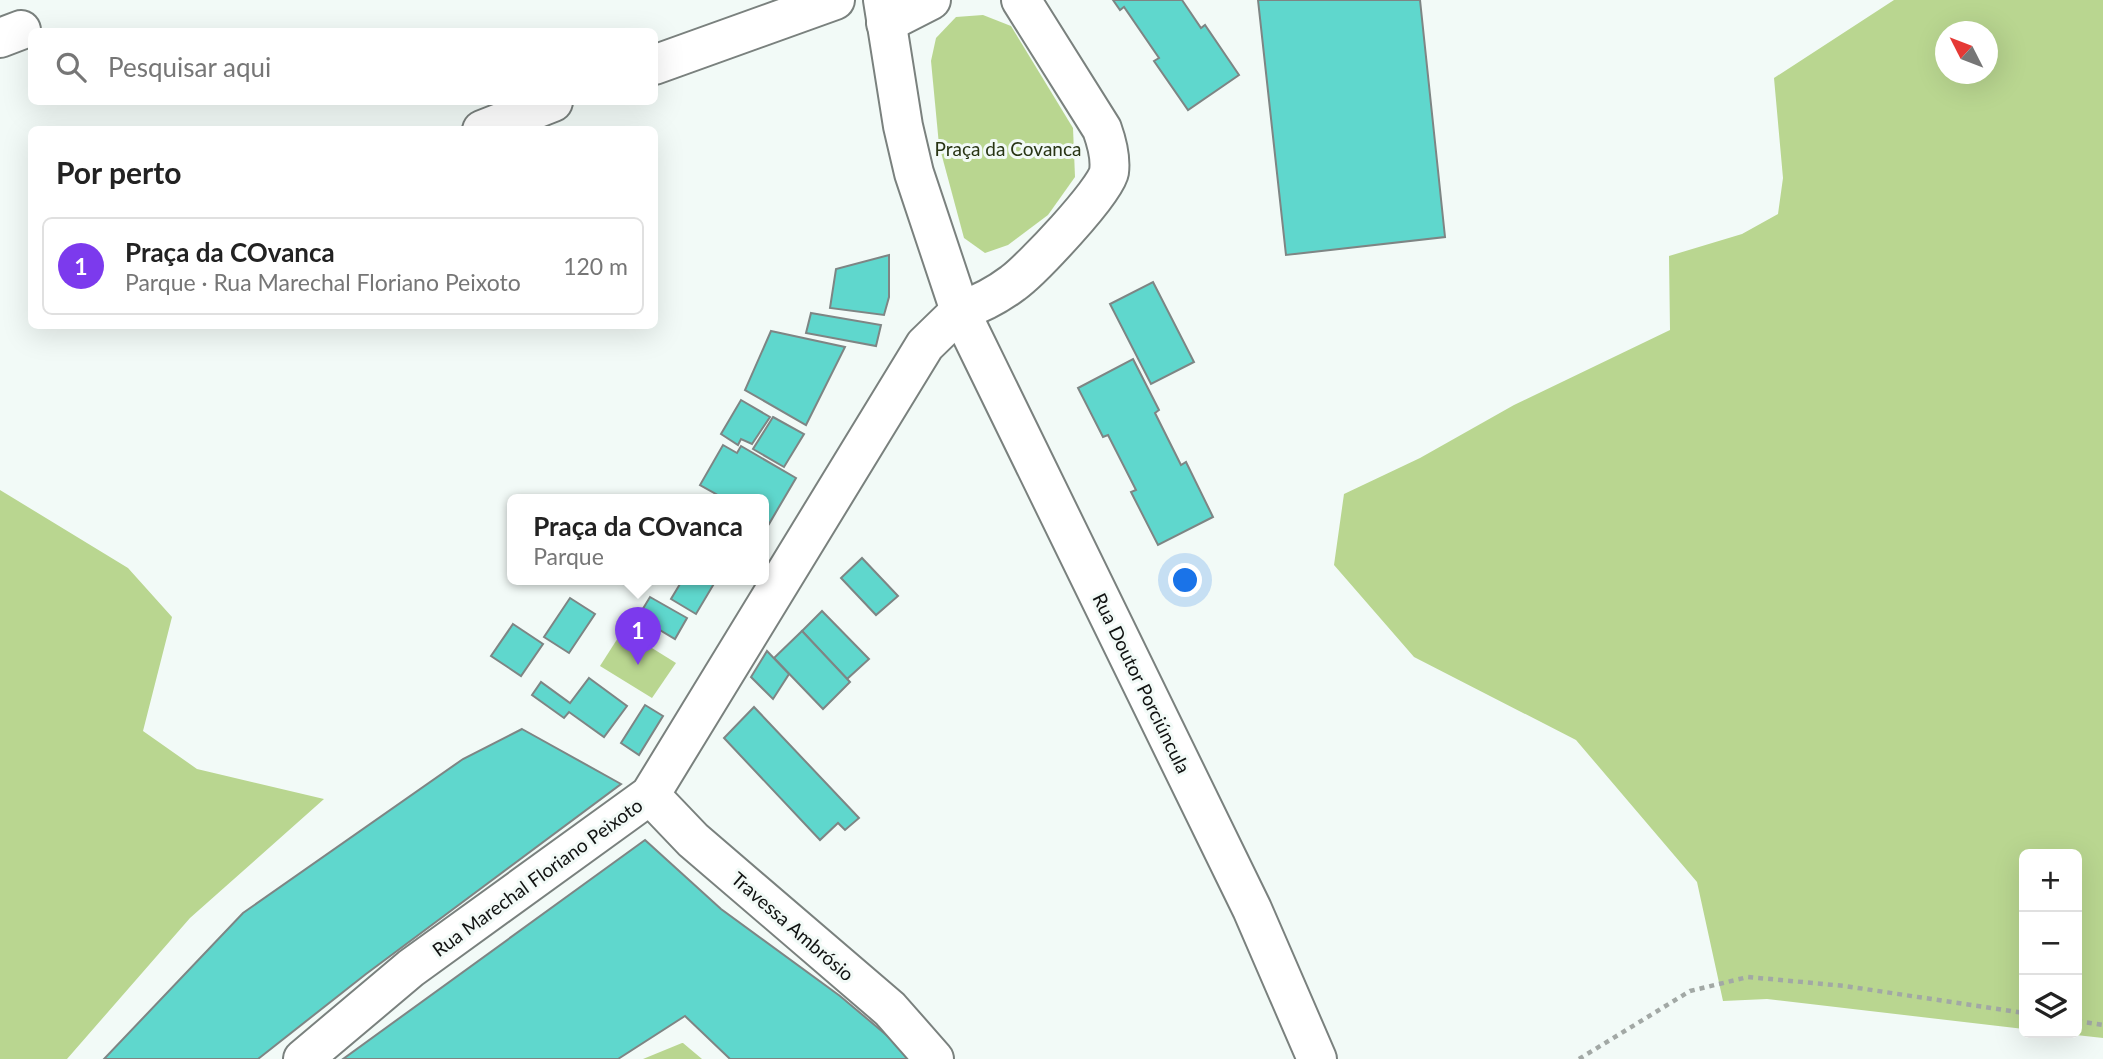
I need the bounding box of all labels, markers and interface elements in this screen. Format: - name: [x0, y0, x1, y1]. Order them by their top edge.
- north arrow: [1935, 21, 1998, 84]
- search box: [28, 28, 658, 105]
- icon: search: [52, 48, 90, 86]
- text: Pesquisar aqui: [108, 51, 271, 83]
- park label: Praça da Covanca: [935, 137, 1081, 160]
- text: Por perto: [56, 154, 181, 190]
- text: Praça da COvanca: [125, 236, 335, 268]
- text: 1: [74, 252, 88, 280]
- text: 120 m: [563, 252, 628, 280]
- text: Parque · Rua Marechal Floriano Peixoto: [125, 268, 521, 296]
- popup: [507, 494, 769, 585]
- text: Praça da COvanca: [533, 510, 743, 542]
- text: Parque: [533, 542, 604, 570]
- your location: [1168, 563, 1202, 597]
- street label: Rua Doutor Porciúncula: [1088, 589, 1196, 777]
- pin: 1: [615, 607, 661, 665]
- street label: Rua Marechal Floriano Peixoto: [428, 793, 646, 961]
- map controls: [2019, 849, 2082, 1038]
- button: +: [2019, 849, 2082, 912]
- street label: Travessa Ambrósio: [727, 867, 859, 985]
- button: −: [2019, 912, 2082, 975]
- button: layers: [2019, 975, 2082, 1038]

